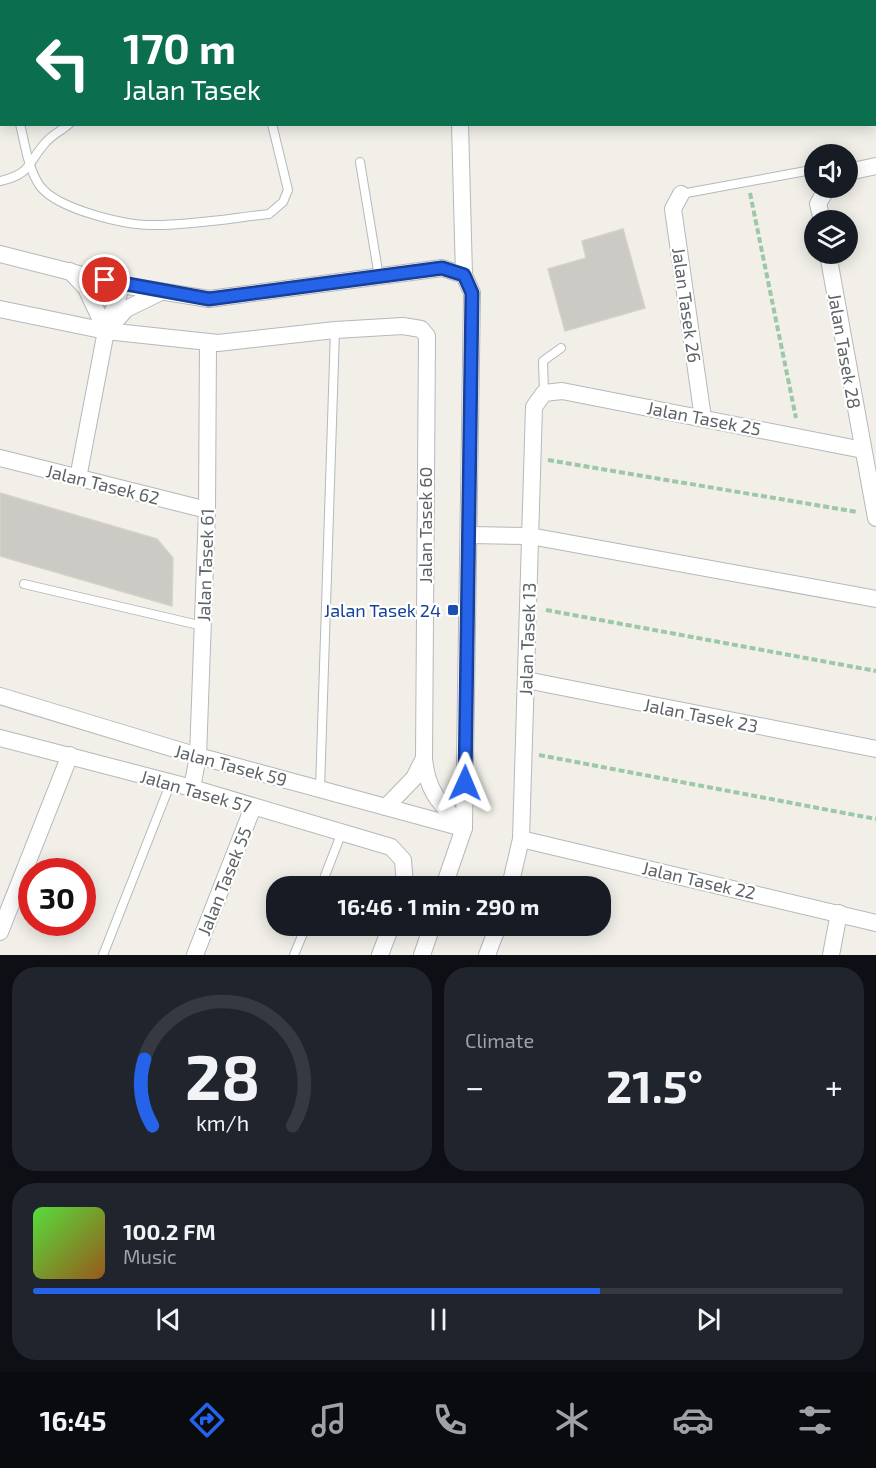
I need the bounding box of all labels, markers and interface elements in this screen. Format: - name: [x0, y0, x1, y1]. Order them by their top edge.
- text: 170 m: [123, 22, 236, 72]
- icon: left: [24, 24, 102, 102]
- text: Jalan Tasek: [123, 73, 261, 105]
- map controls: [804, 144, 858, 264]
- button: sound: [804, 144, 858, 198]
- button: layers: [804, 210, 858, 264]
- street label: Jalan Tasek 26: [668, 246, 706, 364]
- pin: [79, 254, 130, 305]
- icon: arrive: [88, 263, 121, 296]
- street label: Jalan Tasek 28: [824, 292, 866, 410]
- street label: Jalan Tasek 25: [645, 396, 763, 440]
- street label: Jalan Tasek 62: [44, 459, 162, 509]
- street label: Jalan Tasek 60: [414, 467, 436, 583]
- street label: Jalan Tasek 61: [192, 508, 218, 622]
- street label: Jalan Tasek 13: [514, 582, 540, 696]
- place label: Jalan Tasek 24: [324, 599, 441, 621]
- marker: Jalan Tasek 24: [446, 603, 460, 617]
- street label: Jalan Tasek 23: [642, 693, 760, 737]
- street label: Jalan Tasek 59: [172, 739, 290, 791]
- position arrow: [433, 751, 497, 815]
- street label: Jalan Tasek 57: [138, 765, 254, 817]
- street label: Jalan Tasek 55: [192, 824, 256, 938]
- street label: Jalan Tasek 22: [640, 856, 758, 904]
- speed limit sign: 30: [18, 858, 96, 936]
- text: 16:46 · 1 min · 290 m: [338, 893, 539, 919]
- text: Climate: [465, 1028, 534, 1052]
- text: 28: [184, 1038, 260, 1113]
- text: 21.5°: [606, 1058, 703, 1112]
- text: −: [465, 1066, 484, 1106]
- text: +: [825, 1066, 843, 1106]
- text: km/h: [195, 1110, 249, 1135]
- text: 100.2 FM: [123, 1218, 216, 1244]
- text: Music: [123, 1244, 177, 1268]
- icon: previous: [152, 1303, 185, 1336]
- icon: pause: [422, 1303, 455, 1336]
- icon: next: [692, 1303, 725, 1336]
- icon: directions: [186, 1399, 228, 1441]
- icon: music: [308, 1399, 350, 1441]
- icon: phone: [429, 1399, 471, 1441]
- icon: climate: [551, 1399, 593, 1441]
- icon: car: [672, 1399, 714, 1441]
- icon: filters: [794, 1399, 836, 1441]
- text: 16:45: [40, 1404, 106, 1436]

